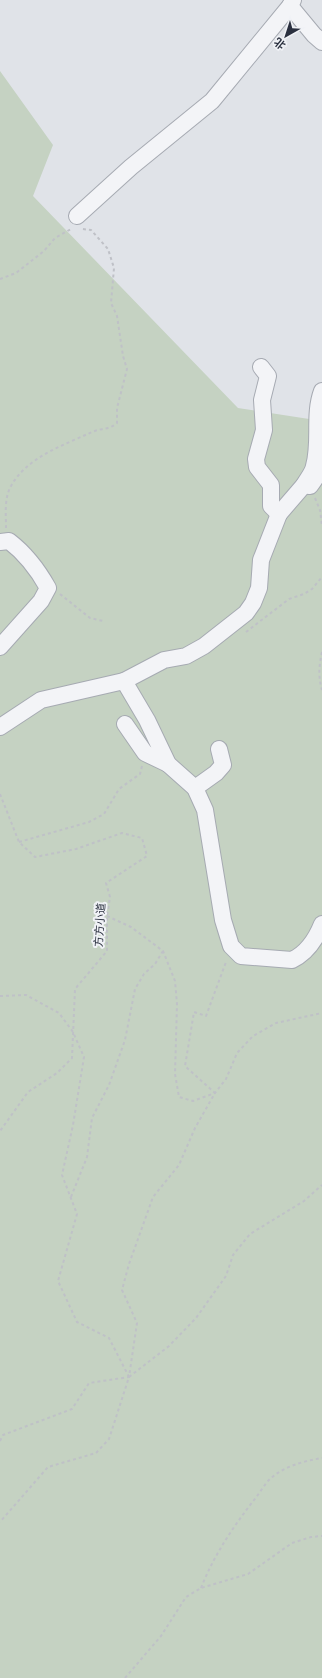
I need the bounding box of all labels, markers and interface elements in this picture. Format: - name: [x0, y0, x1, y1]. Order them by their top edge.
- north arrow: [266, 16, 306, 56]
- text: 北: [272, 35, 288, 52]
- street label: 方方小道: [92, 903, 108, 947]

